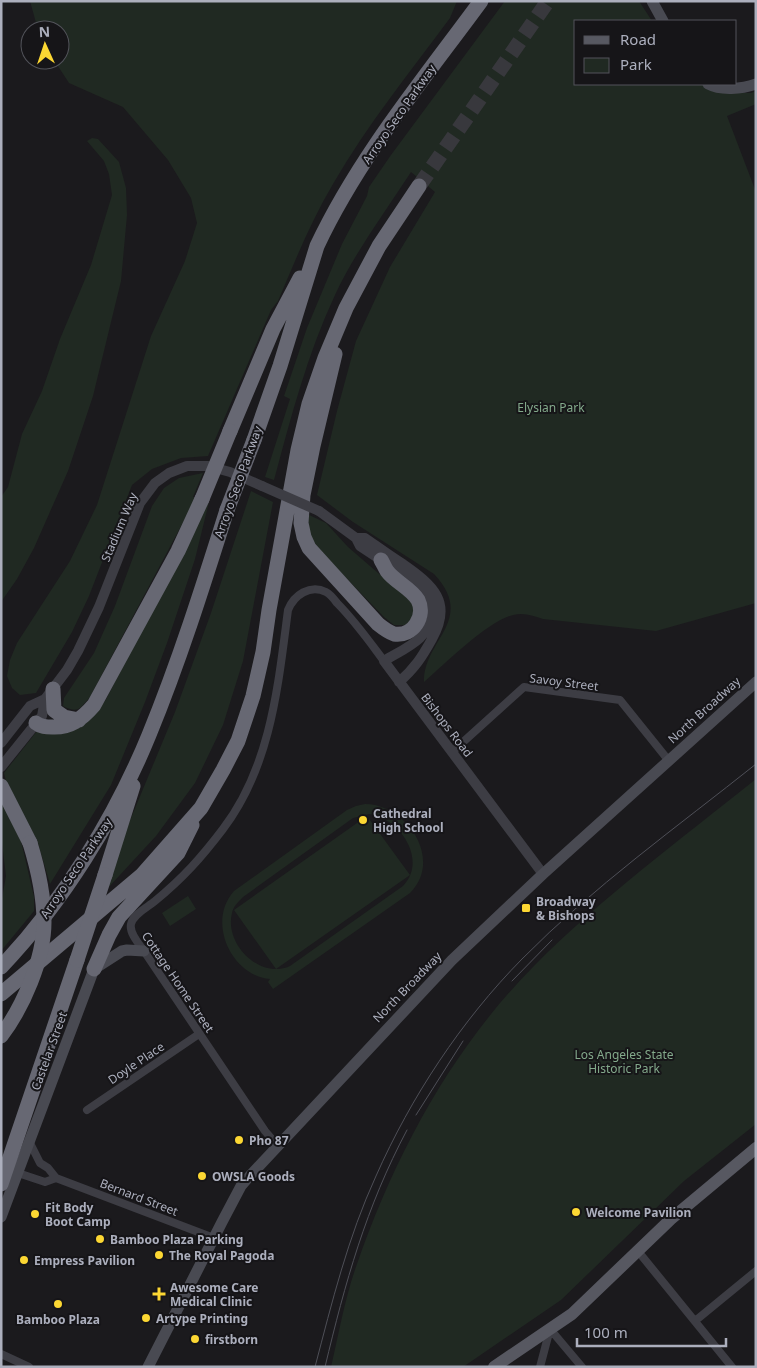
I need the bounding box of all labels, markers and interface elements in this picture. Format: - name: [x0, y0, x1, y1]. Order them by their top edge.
- north arrow: [20, 20, 70, 70]
- legend: [574, 20, 737, 85]
- text: N: [38, 22, 50, 41]
- text: Road: [620, 29, 656, 49]
- text: Park: [620, 54, 652, 74]
- street label: Arroyo Seco Parkway: [358, 60, 440, 167]
- park label: Elysian Park: [517, 399, 585, 416]
- street label: Arroyo Seco Parkway: [210, 423, 266, 540]
- street label: Stadium Way: [97, 489, 142, 564]
- street label: Savoy Street: [529, 669, 600, 695]
- street label: North Broadway: [664, 672, 745, 747]
- street label: Bishops Road: [417, 689, 477, 761]
- place label: Cathedral High School: [373, 805, 443, 836]
- street label: Arroyo Seco Parkway: [36, 814, 117, 922]
- marker: Cathedral High School: [357, 814, 369, 826]
- place label: Broadway & Bishops: [536, 893, 596, 924]
- marker: Broadway & Bishops: [520, 902, 532, 914]
- street label: Cottage Home Street: [138, 928, 218, 1036]
- street label: North Broadway: [369, 947, 446, 1026]
- street label: Castelar Street: [27, 1009, 71, 1093]
- street label: Doyle Place: [105, 1038, 168, 1088]
- park label: Los Angeles State Historic Park: [574, 1046, 674, 1077]
- place label: Pho 87: [249, 1132, 289, 1149]
- marker: Pho 87: [233, 1134, 245, 1146]
- place label: OWSLA Goods: [212, 1168, 295, 1185]
- marker: OWSLA Goods: [196, 1170, 208, 1182]
- street label: Bernard Street: [97, 1174, 181, 1220]
- place label: Fit Body Boot Camp: [45, 1199, 111, 1230]
- place label: Welcome Pavilion: [586, 1204, 691, 1221]
- marker: Welcome Pavilion: [570, 1206, 582, 1218]
- marker: Fit Body Boot Camp: [29, 1208, 41, 1220]
- place label: Bamboo Plaza Parking: [110, 1231, 243, 1248]
- marker: Bamboo Plaza Parking: [94, 1233, 106, 1245]
- place label: The Royal Pagoda: [169, 1247, 274, 1264]
- marker: The Royal Pagoda: [153, 1249, 165, 1261]
- place label: Empress Pavilion: [34, 1252, 135, 1269]
- marker: Empress Pavilion: [18, 1254, 30, 1266]
- place label: Awesome Care Medical Clinic: [170, 1279, 258, 1310]
- marker: Awesome Care Medical Clinic: [152, 1287, 166, 1301]
- marker: Bamboo Plaza: [52, 1298, 64, 1310]
- place label: Artype Printing: [156, 1310, 248, 1327]
- place label: Bamboo Plaza: [16, 1311, 100, 1328]
- marker: Artype Printing: [140, 1312, 152, 1324]
- scale bar: [577, 1316, 726, 1348]
- text: 100 m: [584, 1322, 628, 1342]
- place label: firstborn: [205, 1331, 258, 1348]
- marker: firstborn: [189, 1333, 201, 1345]

